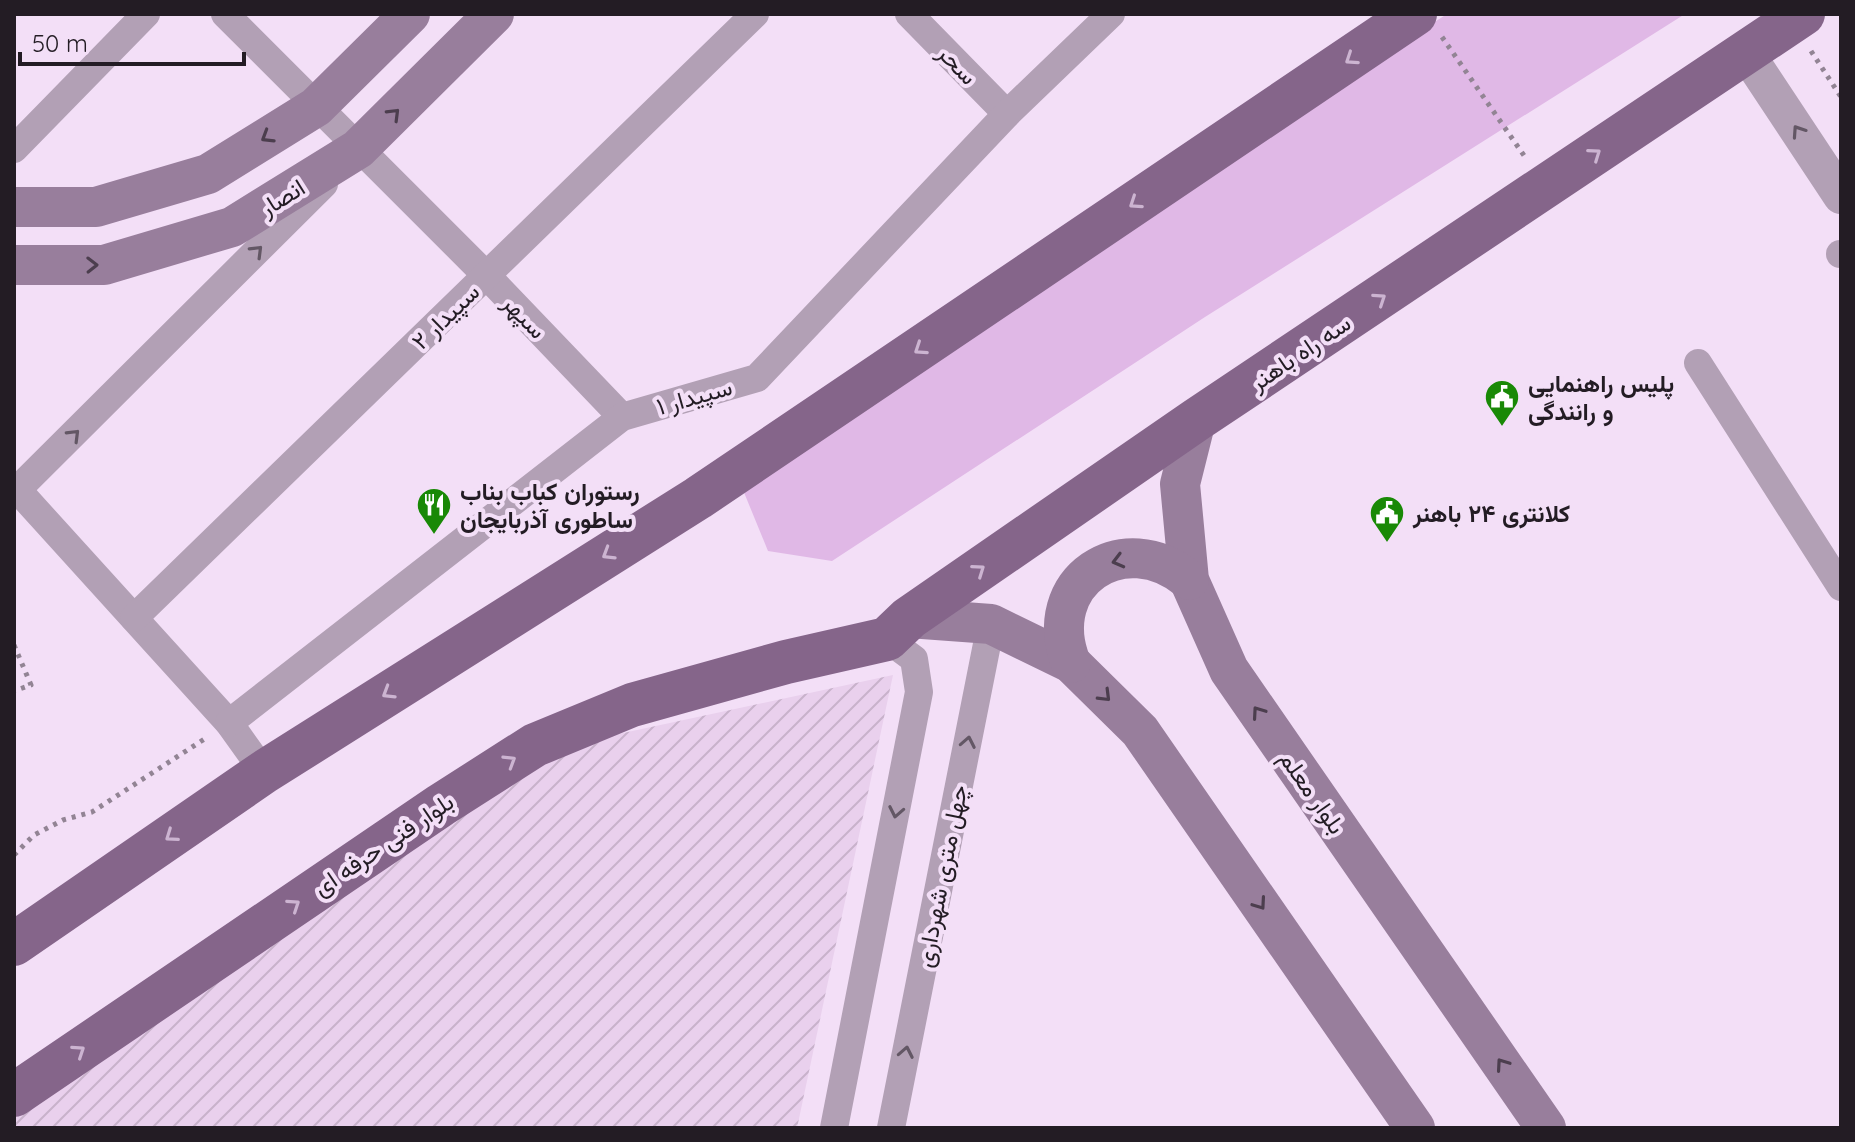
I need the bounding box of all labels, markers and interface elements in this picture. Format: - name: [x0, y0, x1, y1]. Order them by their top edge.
- scale bar: [20, 16, 244, 66]
- text: 50 m: [32, 28, 88, 58]
- street label: سحر: [930, 37, 984, 91]
- one-way arrow: [1346, 49, 1360, 64]
- one-way arrow: [385, 109, 399, 123]
- one-way arrow: [1793, 125, 1808, 139]
- one-way arrow: [261, 128, 276, 143]
- one-way arrow: [1587, 148, 1601, 163]
- street label: انصار: [253, 172, 311, 224]
- one-way arrow: [1130, 193, 1144, 208]
- one-way arrow: [248, 246, 262, 260]
- one-way arrow: [86, 256, 99, 273]
- street label: سپیدار ۲: [405, 276, 487, 357]
- street label: سپهر: [495, 287, 553, 346]
- one-way arrow: [1371, 293, 1385, 308]
- street label: سه راه باهنر: [1243, 307, 1357, 398]
- one-way arrow: [914, 339, 928, 354]
- place label: پلیس راهنمایی و رانندگی: [1528, 368, 1674, 427]
- street label: سپیدار ۱: [653, 371, 736, 423]
- public building icon: پلیس راهنمایی و رانندگی: [1483, 378, 1521, 428]
- one-way arrow: [64, 430, 79, 444]
- place label: رستوران کباب بناب ساطوری آذربایجان: [460, 476, 640, 535]
- restaurant icon: رستوران کباب بناب ساطوری آذربایجان: [415, 486, 453, 536]
- public building icon: کلانتری ۲۴ باهنر: [1368, 494, 1406, 544]
- place label: کلانتری ۲۴ باهنر: [1412, 498, 1570, 529]
- one-way arrow: [603, 545, 617, 560]
- one-way arrow: [1112, 551, 1125, 568]
- one-way arrow: [970, 565, 985, 580]
- one-way arrow: [383, 683, 397, 698]
- one-way arrow: [1096, 687, 1110, 701]
- one-way arrow: [1253, 707, 1268, 721]
- one-way arrow: [958, 735, 975, 748]
- street label: بلوار معلم: [1272, 744, 1353, 841]
- one-way arrow: [501, 755, 516, 770]
- street label: چهل متری شهرداری: [909, 782, 975, 970]
- street label: بلوار فنی حرفه ای: [307, 786, 460, 903]
- one-way arrow: [888, 806, 905, 819]
- one-way arrow: [166, 826, 180, 841]
- one-way arrow: [1250, 895, 1265, 909]
- one-way arrow: [285, 900, 299, 915]
- one-way arrow: [897, 1045, 914, 1059]
- one-way arrow: [70, 1046, 84, 1061]
- one-way arrow: [1497, 1058, 1512, 1072]

